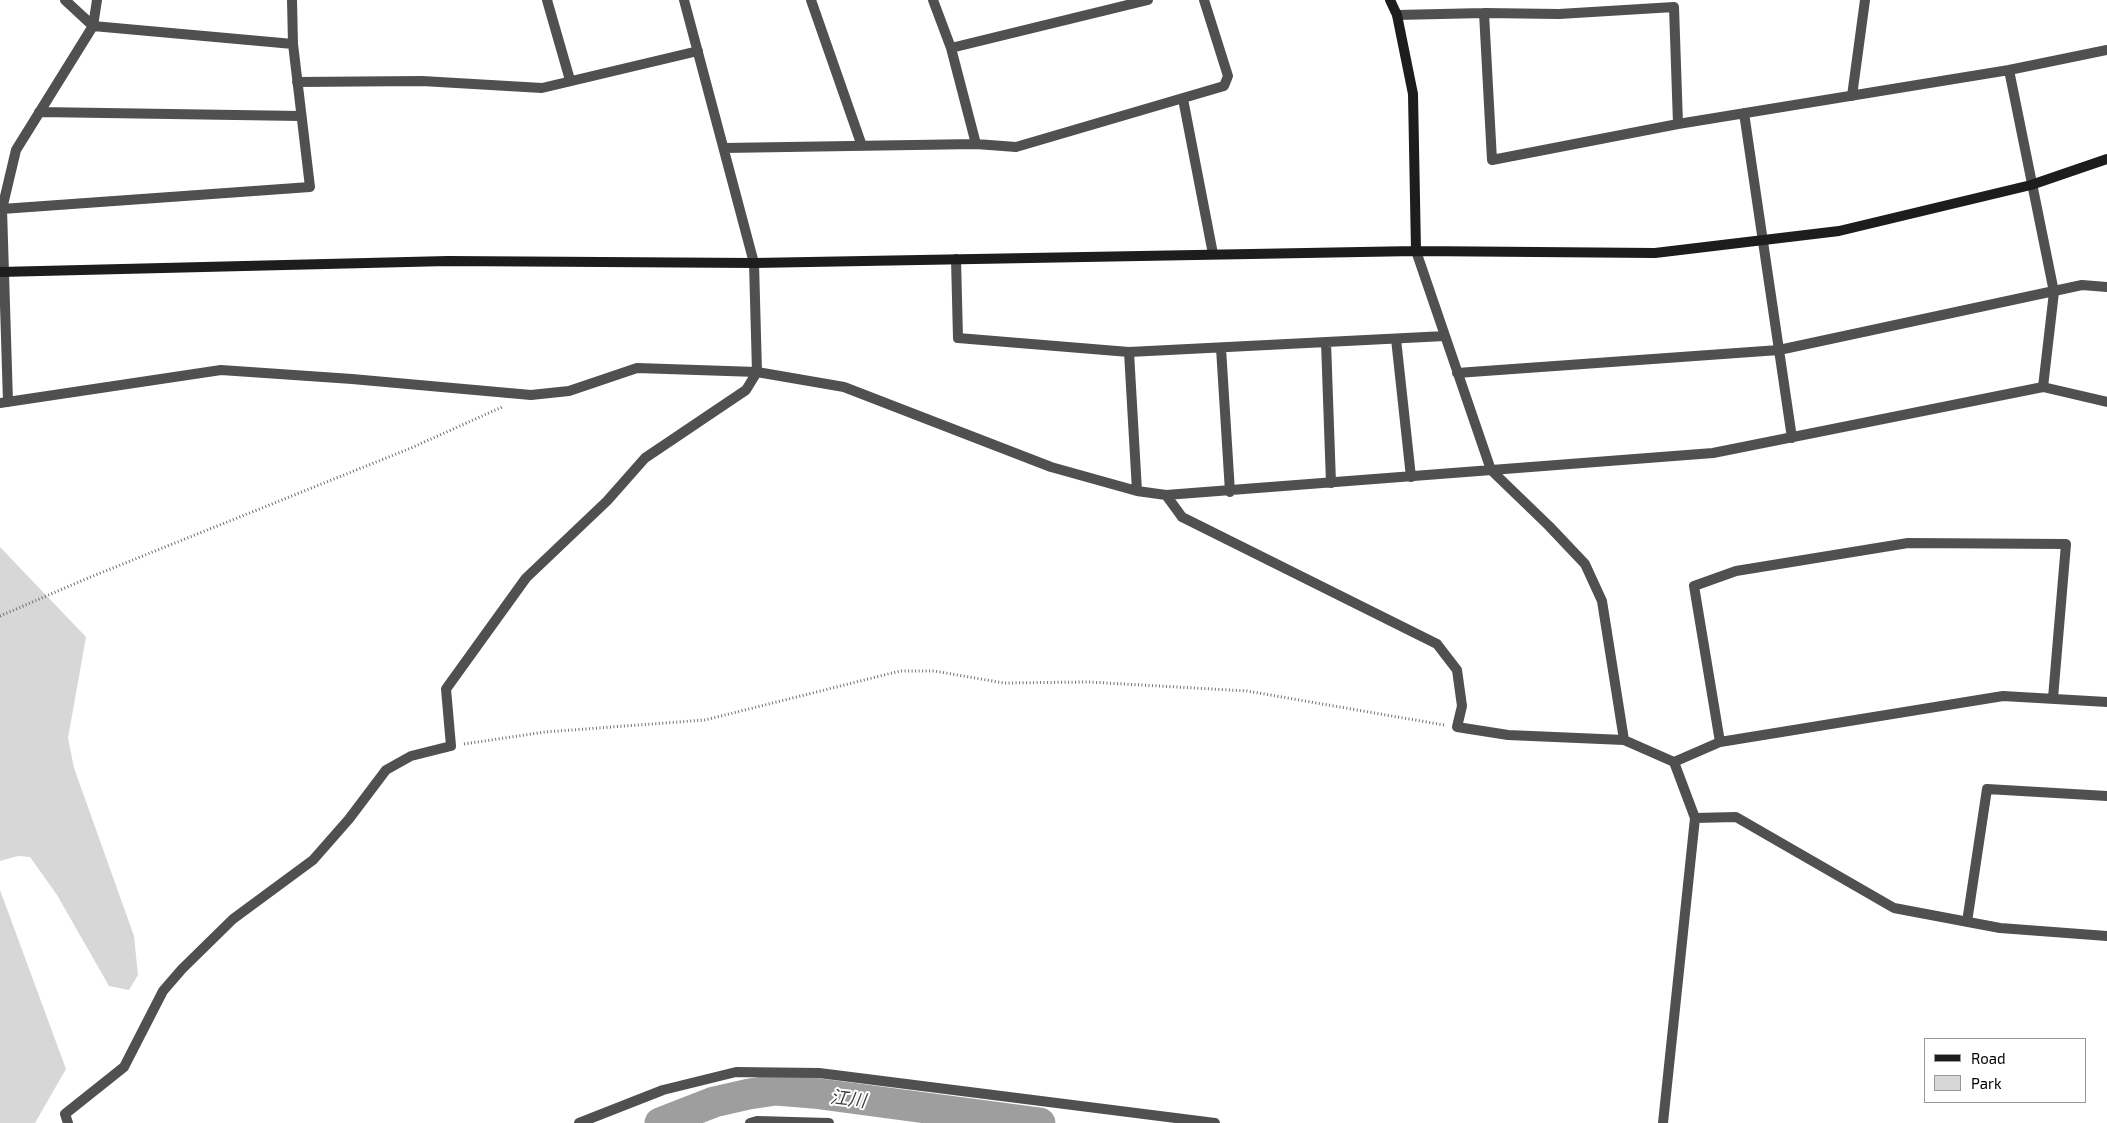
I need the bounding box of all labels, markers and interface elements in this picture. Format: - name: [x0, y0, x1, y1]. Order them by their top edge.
- legend: [1924, 1038, 2087, 1103]
- text: Road: [1971, 1049, 2006, 1067]
- text: Park: [1971, 1074, 2002, 1092]
- water label: 江川: [829, 1086, 867, 1112]

